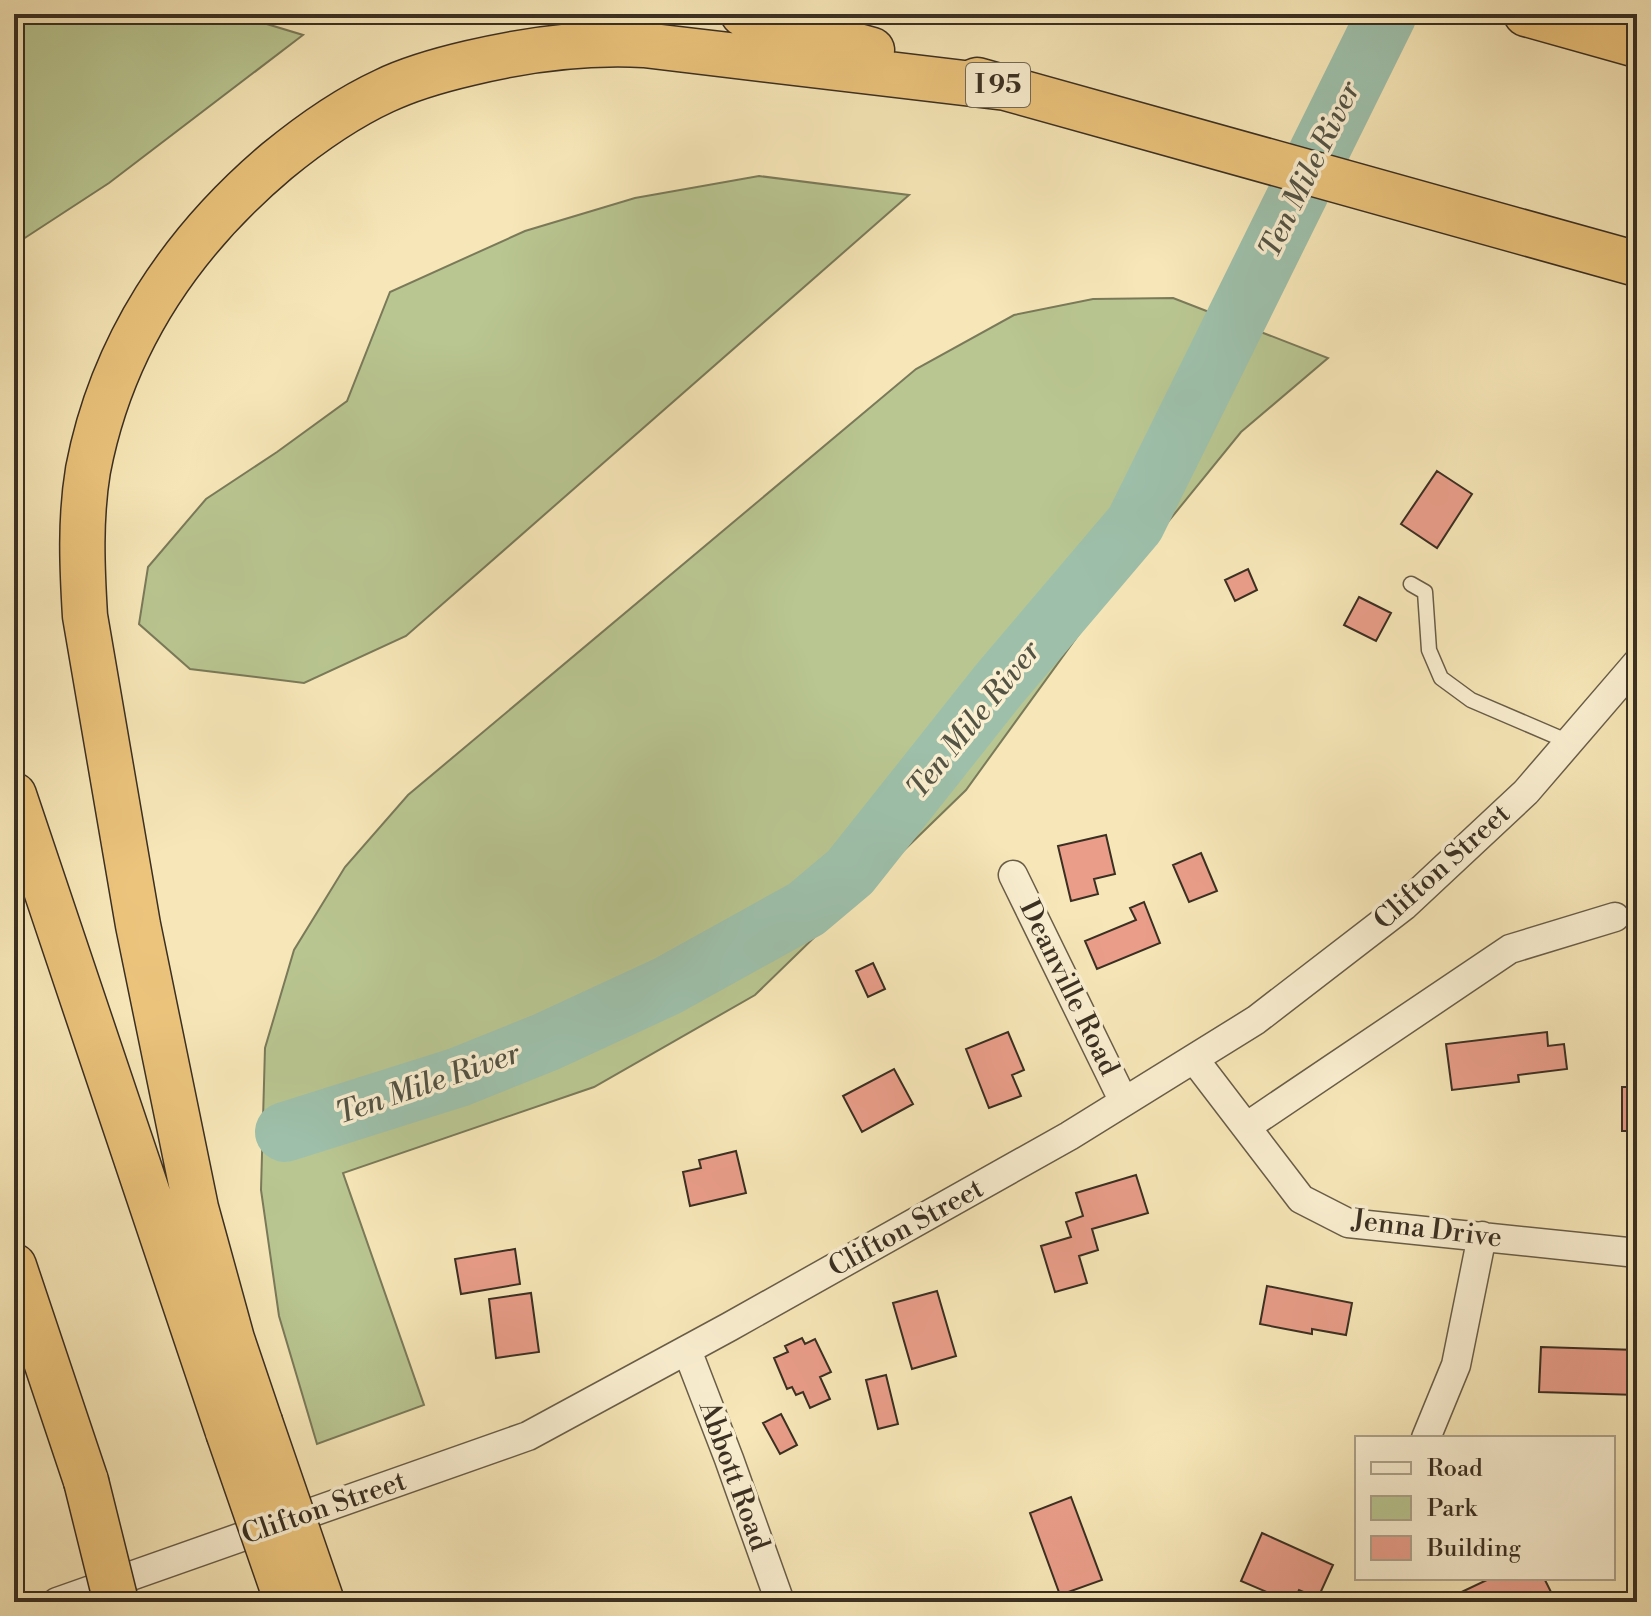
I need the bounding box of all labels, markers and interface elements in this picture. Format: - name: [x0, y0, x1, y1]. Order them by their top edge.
- road number: I 95: [966, 63, 1030, 107]
- water label: Ten Mile River: [1251, 74, 1370, 265]
- water label: Ten Mile River: [899, 632, 1050, 807]
- street label: Clifton Street: [1366, 796, 1518, 937]
- street label: Deanville Road: [1011, 894, 1127, 1082]
- water label: Ten Mile River: [331, 1034, 526, 1133]
- street label: Clifton Street: [822, 1171, 990, 1285]
- street label: Jenna Drive: [1349, 1202, 1504, 1256]
- street label: Abbott Road: [690, 1395, 777, 1556]
- legend: [1355, 1436, 1615, 1580]
- text: Road: [1427, 1454, 1483, 1484]
- street label: Clifton Street: [237, 1463, 411, 1553]
- text: Park: [1427, 1494, 1478, 1524]
- text: Building: [1426, 1534, 1521, 1564]

